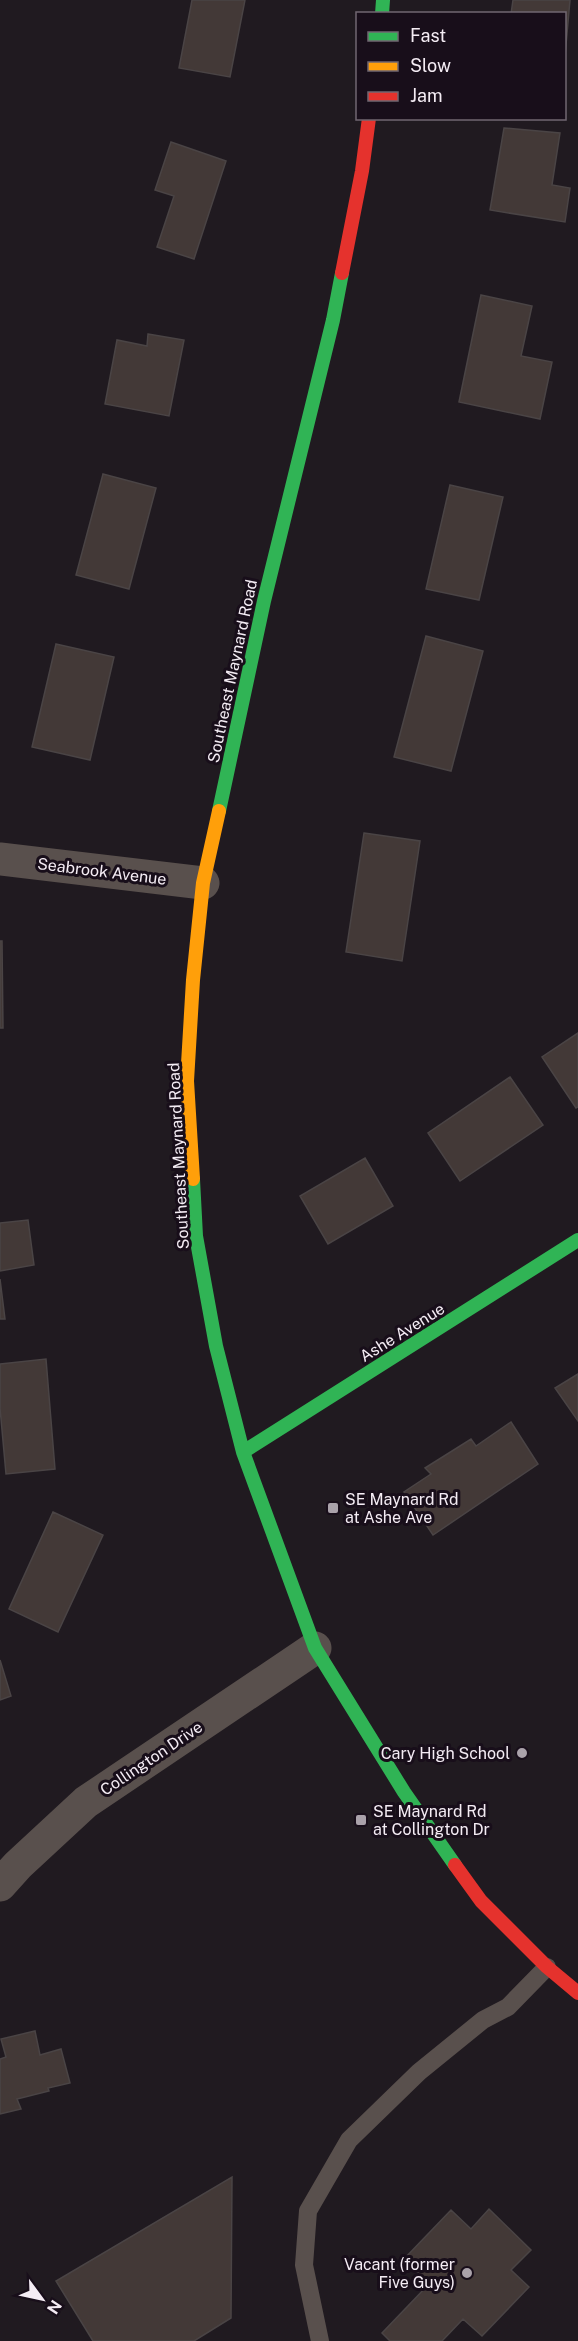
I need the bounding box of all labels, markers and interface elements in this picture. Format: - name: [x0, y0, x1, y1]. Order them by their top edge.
- legend: [356, 12, 566, 120]
- text: Fast: [410, 25, 446, 46]
- text: Slow: [410, 55, 451, 76]
- text: Jam: [410, 85, 443, 106]
- street label: Southeast Maynard Road: [204, 578, 261, 765]
- street label: Seabrook Avenue: [36, 854, 168, 889]
- street label: Southeast Maynard Road: [164, 1062, 193, 1250]
- street label: Ashe Avenue: [356, 1299, 448, 1366]
- place label: SE Maynard Rd at Ashe Ave: [345, 1490, 458, 1527]
- marker: SE Maynard Rd at Ashe Ave: [326, 1501, 340, 1515]
- street label: Collington Drive: [97, 1717, 206, 1800]
- place label: Cary High School: [381, 1744, 510, 1763]
- marker: Cary High School: [515, 1746, 529, 1760]
- place label: SE Maynard Rd at Collington Dr: [373, 1802, 490, 1839]
- marker: SE Maynard Rd at Collington Dr: [354, 1813, 368, 1827]
- place label: Vacant (former Five Guys): [344, 2255, 455, 2292]
- marker: Vacant (former Five Guys): [460, 2266, 474, 2280]
- north arrow: [12, 2269, 72, 2329]
- text: N: [43, 2296, 66, 2317]

